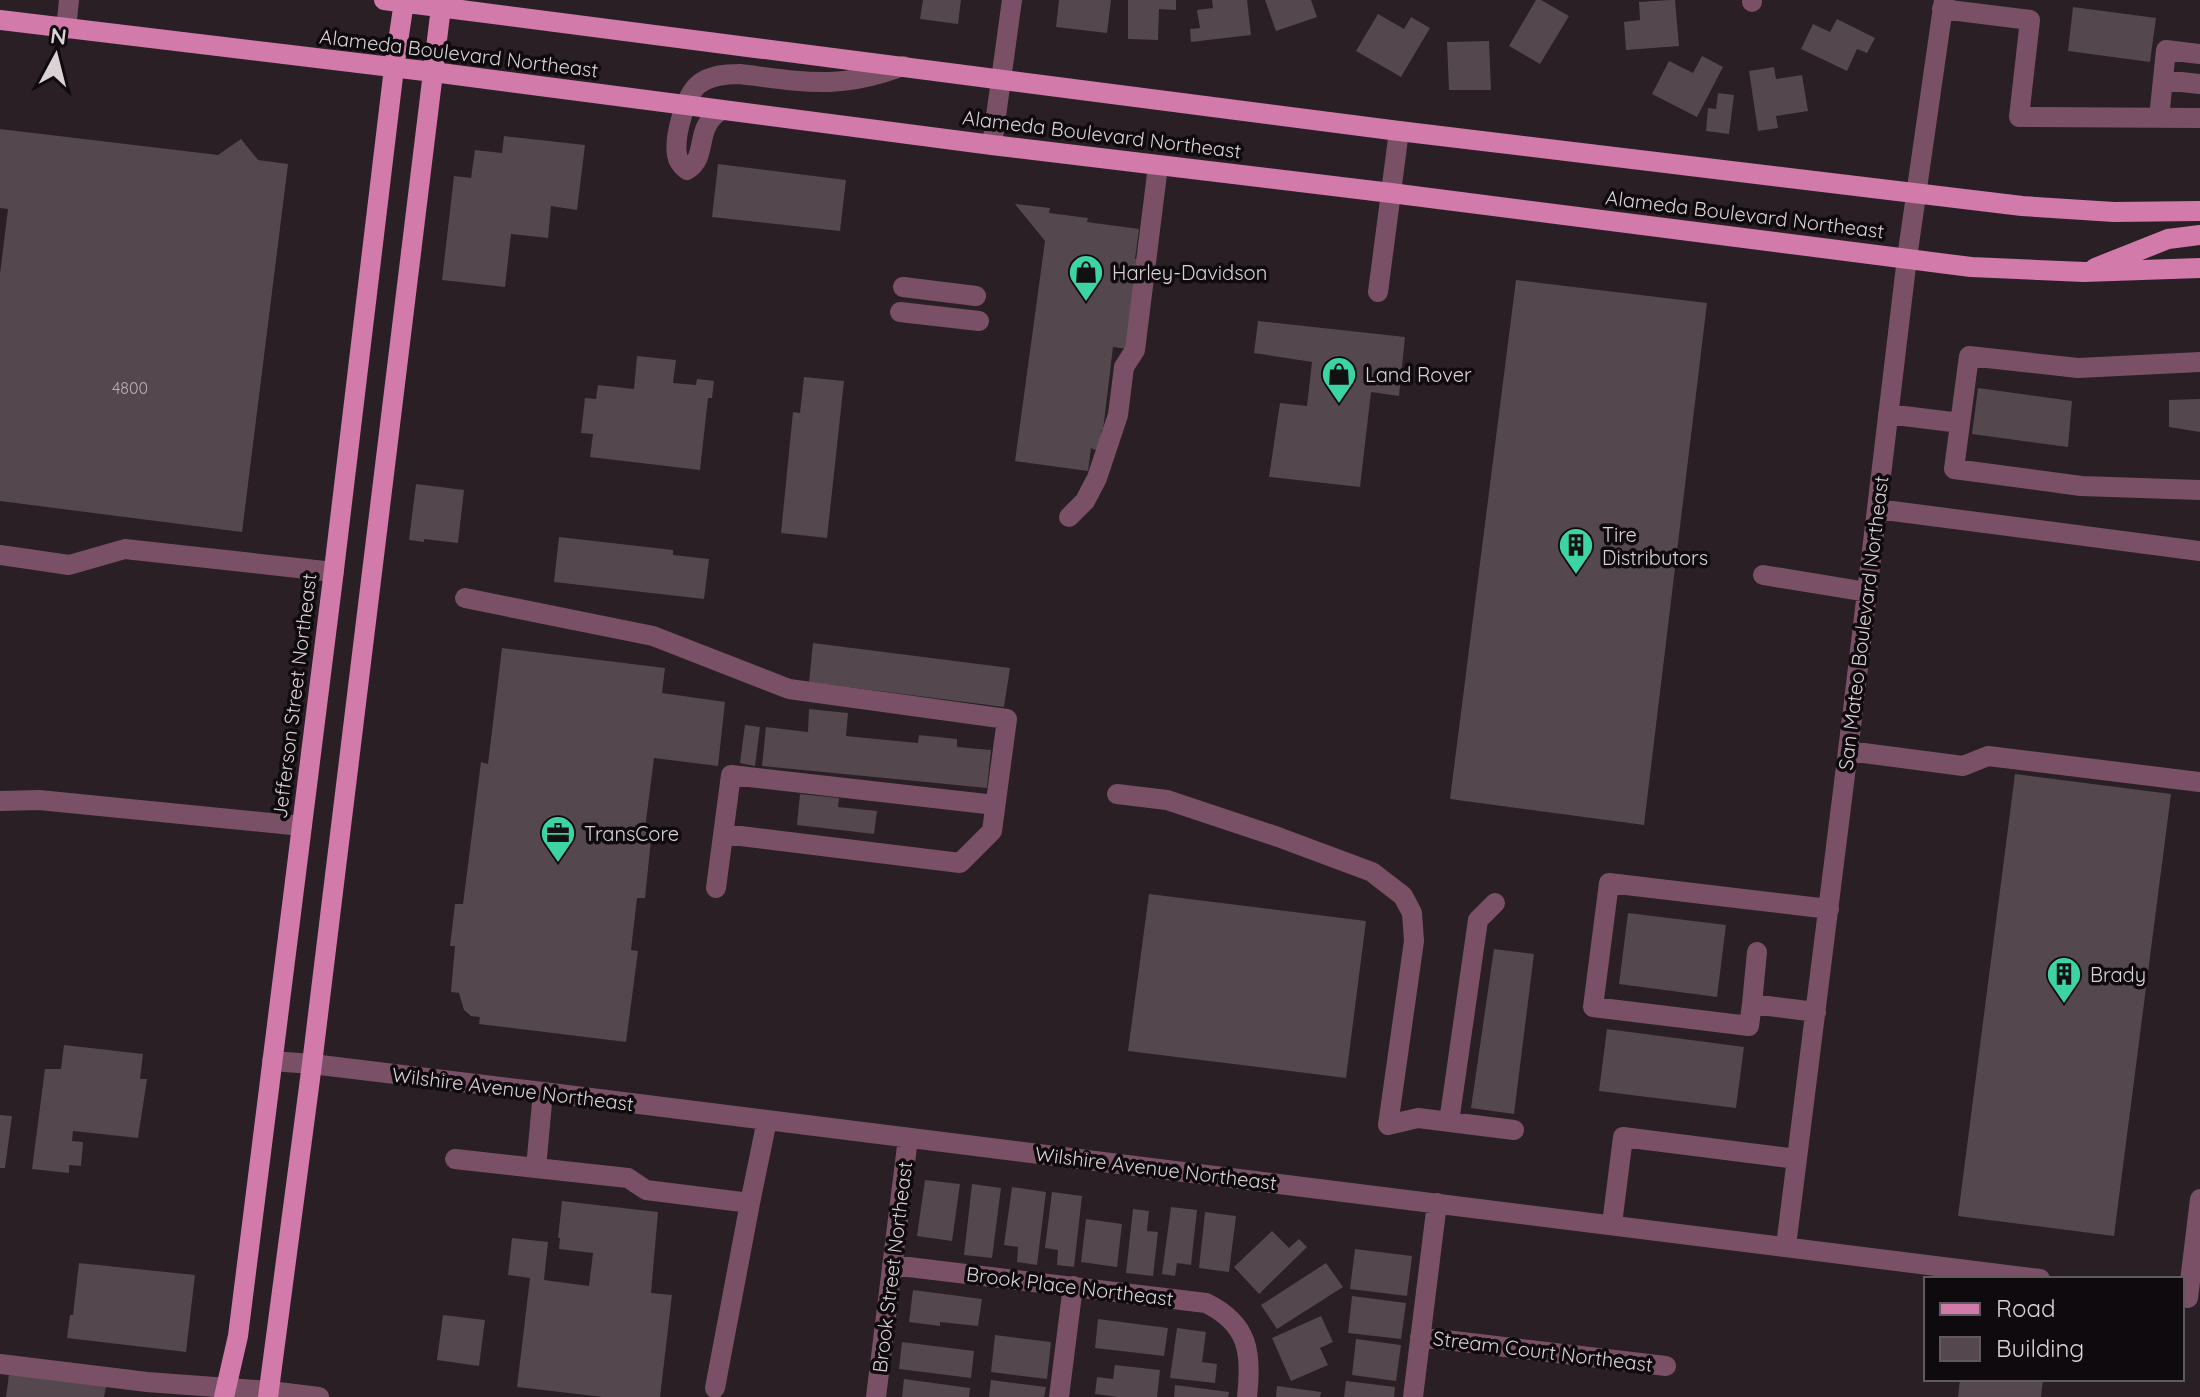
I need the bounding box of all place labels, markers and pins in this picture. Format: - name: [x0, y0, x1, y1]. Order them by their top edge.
- shop icon: Harley-Davidson: [1067, 253, 1105, 303]
- place label: Harley-Davidson: [1112, 260, 1267, 285]
- shop icon: Land Rover: [1320, 355, 1358, 405]
- place label: Land Rover: [1365, 362, 1472, 387]
- place label: Tire Distributors: [1602, 522, 1708, 570]
- building icon: Tire Distributors: [1557, 526, 1595, 576]
- office icon: TransCore: [539, 814, 577, 864]
- place label: TransCore: [584, 821, 679, 846]
- building icon: Brady: [2045, 955, 2083, 1005]
- place label: Brady: [2090, 962, 2146, 987]

